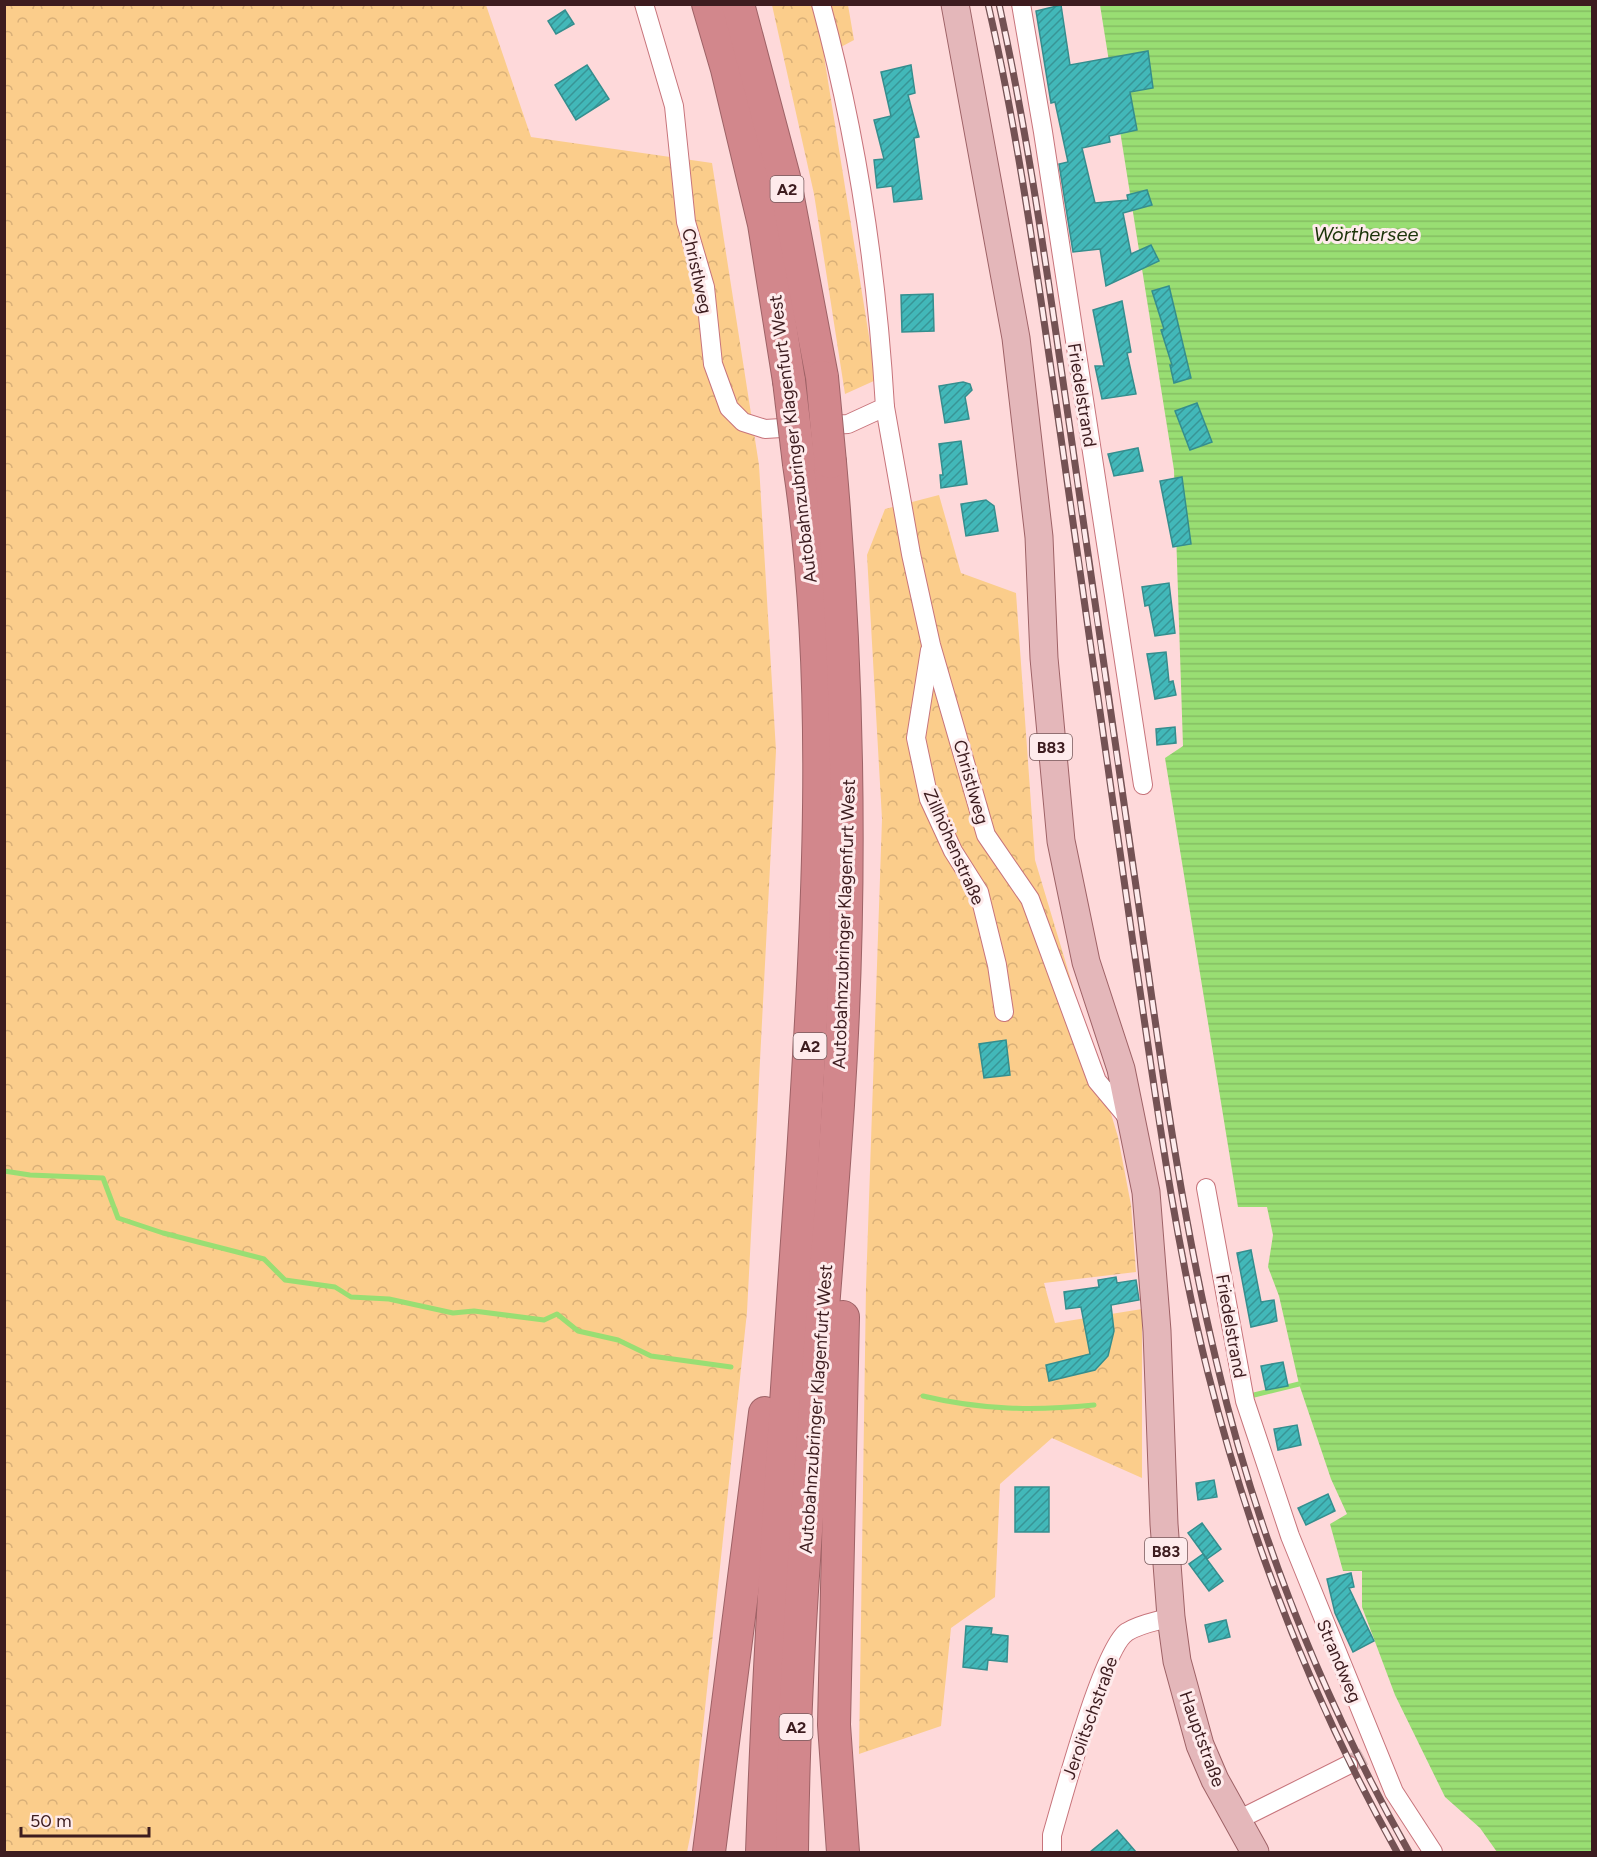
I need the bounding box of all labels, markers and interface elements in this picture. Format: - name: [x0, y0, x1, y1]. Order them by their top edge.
- road number: A2: [770, 176, 804, 202]
- water label: Wörthersee: [1314, 222, 1418, 246]
- street label: Christlweg: [677, 226, 717, 316]
- street label: Autobahnzubringer Klagenfurt West: [764, 294, 822, 584]
- street label: Friedelstrand: [1063, 341, 1101, 449]
- road number: B83: [1030, 734, 1072, 760]
- street label: Christlweg: [948, 737, 994, 827]
- street label: Autobahnzubringer Klagenfurt West: [828, 778, 860, 1069]
- street label: Zillhöhenstraße: [919, 786, 989, 908]
- road number: A2: [794, 1033, 826, 1059]
- street label: Autobahnzubringer Klagenfurt West: [795, 1263, 837, 1554]
- street label: Friedelstrand: [1211, 1272, 1251, 1380]
- road number: B83: [1145, 1538, 1187, 1564]
- street label: Strandweg: [1312, 1616, 1366, 1706]
- street label: Jerolitschstraße: [1058, 1653, 1122, 1782]
- street label: Hauptstraße: [1174, 1688, 1230, 1790]
- road number: A2: [780, 1714, 812, 1740]
- scale bar: [21, 1800, 148, 1838]
- text: 50 m: [30, 1810, 72, 1832]

